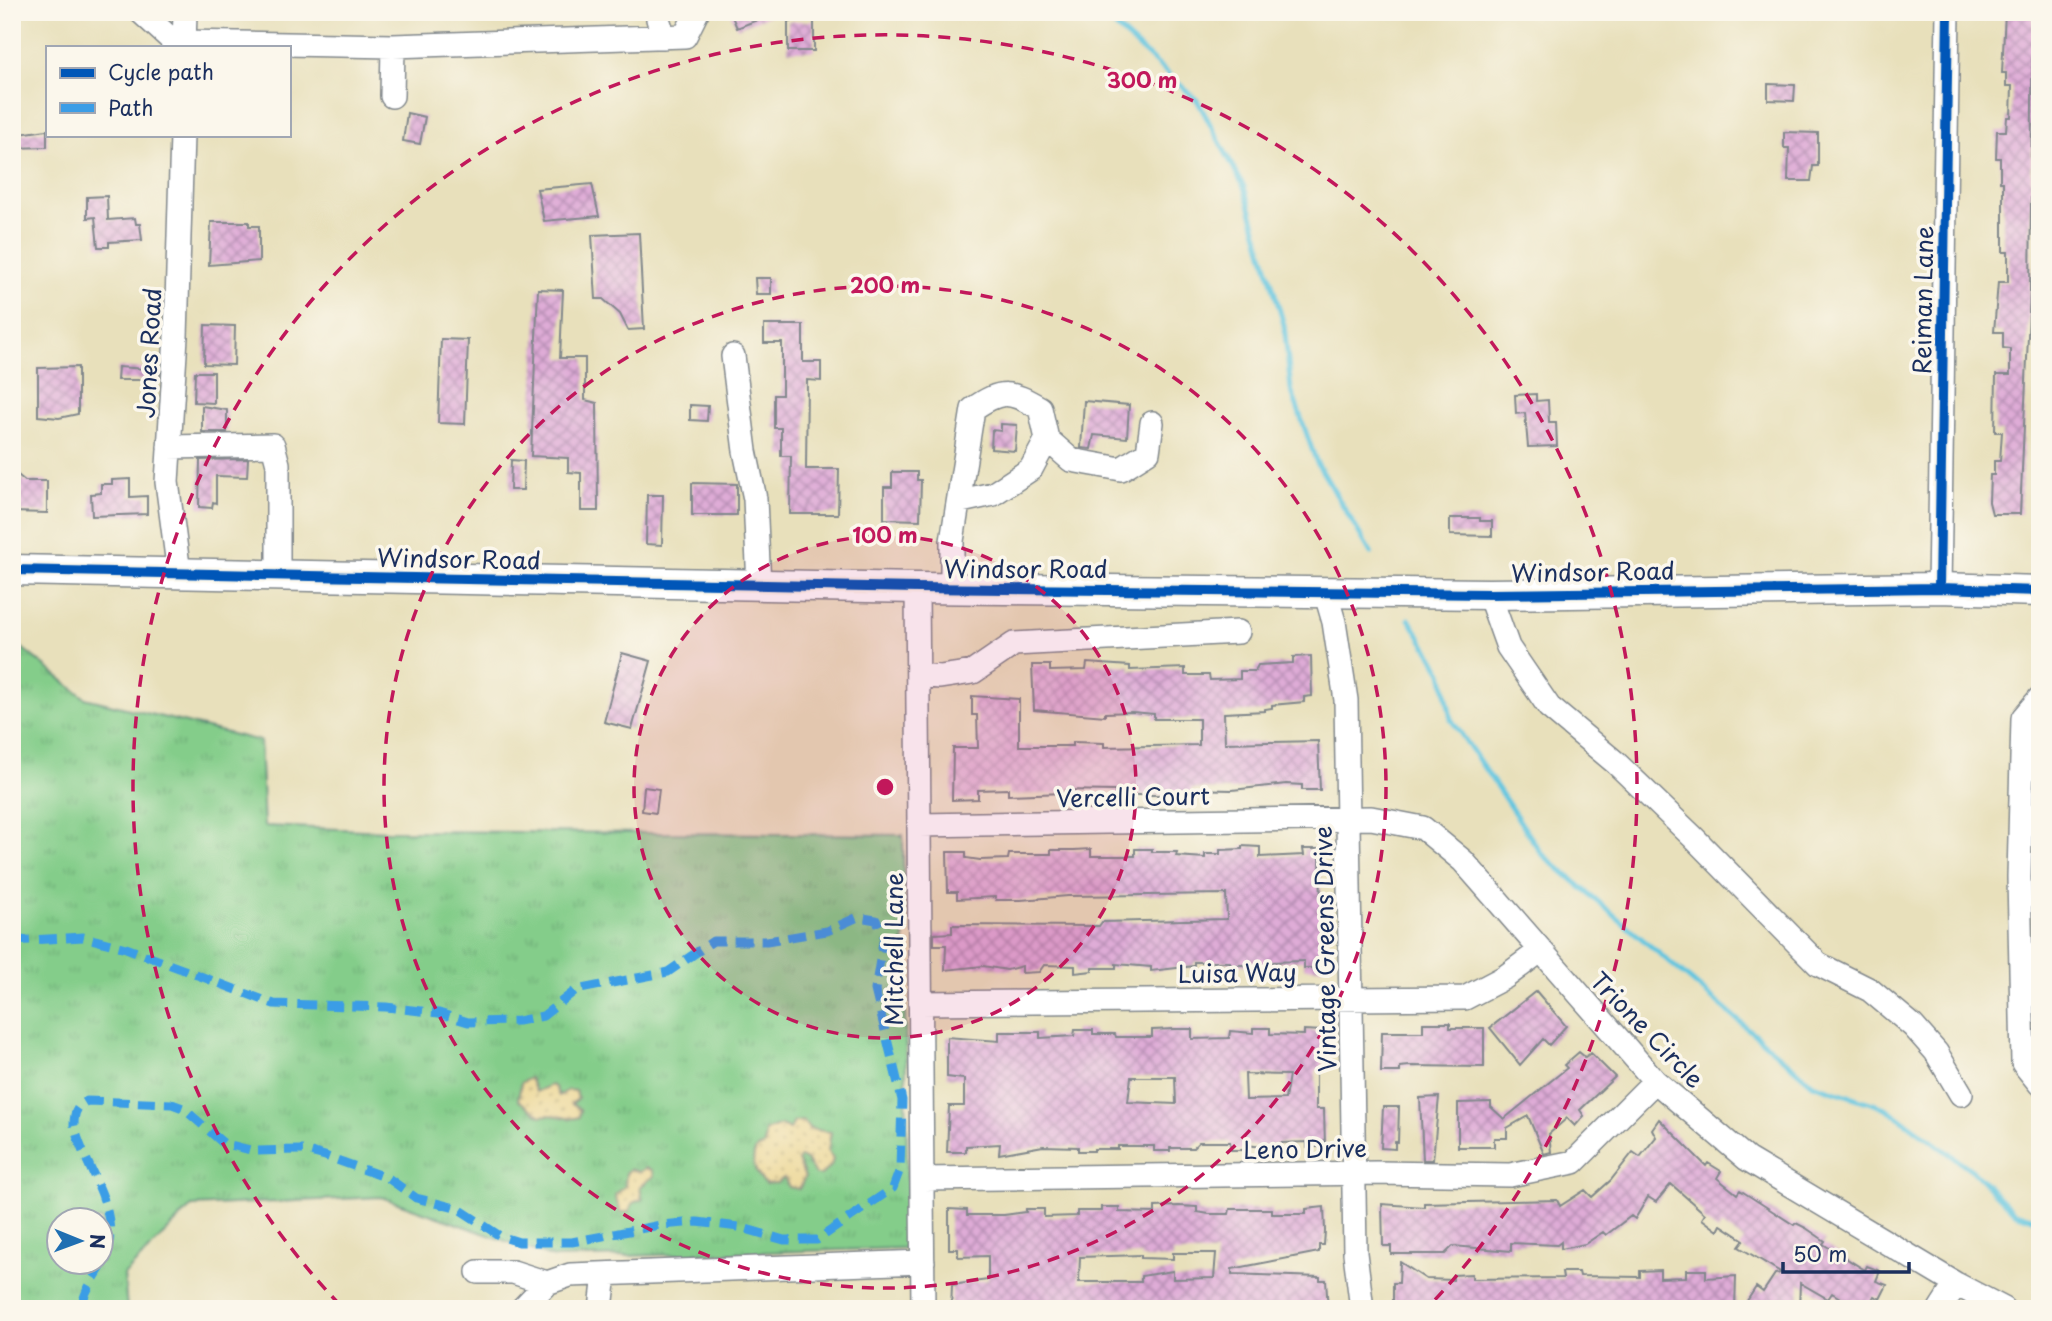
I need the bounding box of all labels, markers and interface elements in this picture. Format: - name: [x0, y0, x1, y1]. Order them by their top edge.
- legend: [46, 46, 290, 136]
- text: Cycle path: [108, 55, 214, 87]
- text: 300 m: [1107, 63, 1177, 95]
- text: Path: [108, 91, 153, 123]
- street label: Reiman Lane: [1903, 225, 1941, 375]
- text: 200 m: [850, 268, 920, 300]
- street label: Jones Road: [127, 287, 169, 419]
- text: 100 m: [852, 518, 918, 550]
- street label: Windsor Road: [377, 539, 541, 577]
- street label: Windsor Road: [944, 550, 1108, 586]
- street label: Windsor Road: [1511, 552, 1675, 590]
- centre of rings: [873, 775, 897, 799]
- street label: Vercelli Court: [1056, 777, 1210, 815]
- street label: Vintage Greens Drive: [1304, 826, 1344, 1072]
- street label: Mitchell Lane: [875, 872, 911, 1026]
- street label: Luisa Way: [1177, 953, 1297, 991]
- street label: Trione Circle: [1583, 962, 1713, 1096]
- street label: Leno Drive: [1243, 1129, 1367, 1167]
- north arrow: [46, 1206, 116, 1276]
- scale bar: [1783, 1230, 1909, 1274]
- text: N: [84, 1234, 112, 1249]
- text: 50 m: [1793, 1237, 1847, 1269]

